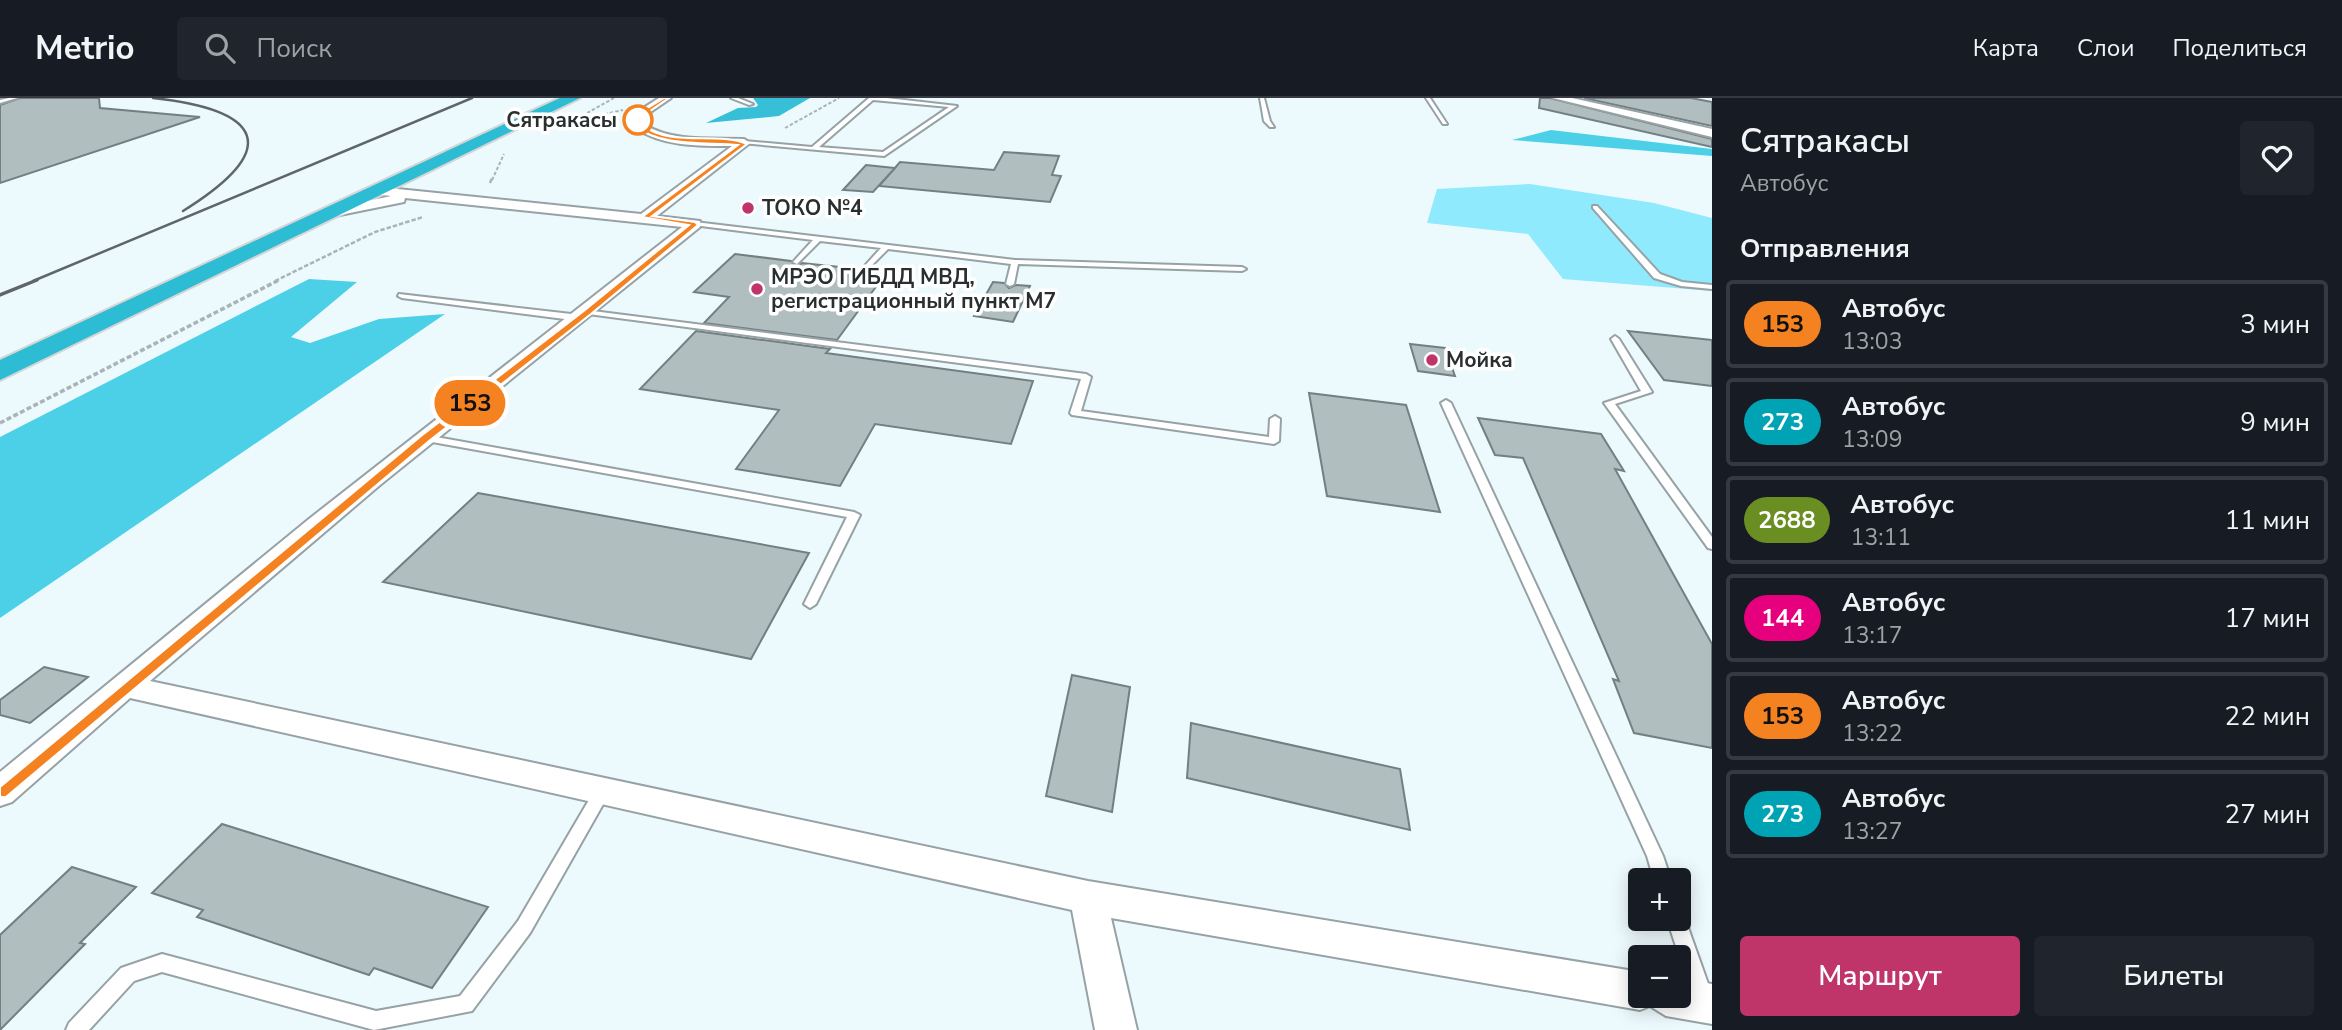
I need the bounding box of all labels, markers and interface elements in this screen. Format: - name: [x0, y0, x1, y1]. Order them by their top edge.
- search box: [177, 17, 667, 80]
- text: Metrio: [35, 26, 135, 71]
- icon: search: [201, 29, 239, 67]
- text: Поиск: [257, 31, 332, 66]
- text: Карта: [1973, 32, 2039, 64]
- text: Слои: [2077, 32, 2134, 64]
- text: Поделиться: [2172, 32, 2307, 64]
- marker: Сятракасы: [623, 105, 653, 135]
- place label: Сятракасы: [506, 106, 617, 134]
- text: Сятракасы: [1740, 119, 1910, 164]
- button: heart: [2240, 121, 2314, 195]
- text: Автобус: [1740, 168, 1828, 199]
- place label: ТОКО №4: [762, 194, 863, 222]
- marker: ТОКО №4: [740, 200, 756, 216]
- text: Отправления: [1740, 231, 1910, 266]
- place label: МРЭО ГИБДД МВД, регистрационный пункт М7: [771, 263, 1056, 315]
- marker: МРЭО ГИБДД МВД, регистрационный пункт М7: [749, 281, 765, 297]
- text: Автобус: [1842, 291, 1945, 326]
- text: 3 мин: [2240, 307, 2310, 342]
- text: 153: [1761, 308, 1804, 340]
- text: 13:03: [1842, 326, 1902, 357]
- place label: Мойка: [1446, 346, 1513, 374]
- marker: Мойка: [1424, 352, 1440, 368]
- line badge: 153: [430, 380, 510, 426]
- text: 153: [448, 387, 492, 419]
- text: Автобус: [1842, 389, 1945, 424]
- text: 9 мин: [2240, 405, 2310, 440]
- text: 273: [1761, 406, 1804, 438]
- text: 13:09: [1842, 424, 1902, 455]
- text: Автобус: [1851, 487, 1954, 522]
- text: 11 мин: [2225, 503, 2310, 538]
- text: 2688: [1758, 504, 1816, 536]
- text: 13:11: [1851, 522, 1911, 553]
- text: Автобус: [1842, 585, 1945, 620]
- text: 17 мин: [2225, 601, 2310, 636]
- text: 144: [1761, 602, 1804, 634]
- text: 13:17: [1842, 620, 1902, 651]
- text: Автобус: [1842, 683, 1945, 718]
- text: 22 мин: [2225, 699, 2310, 734]
- text: 153: [1761, 700, 1804, 732]
- text: 13:22: [1842, 718, 1902, 749]
- text: Автобус: [1842, 781, 1945, 816]
- text: 27 мин: [2225, 797, 2310, 832]
- text: 273: [1761, 798, 1804, 830]
- text: 13:27: [1842, 816, 1902, 847]
- map controls: [1628, 868, 1691, 1008]
- button: +: [1628, 868, 1691, 931]
- button: Маршрут: [1740, 936, 2020, 1016]
- button: Билеты: [2034, 936, 2314, 1016]
- button: −: [1628, 945, 1691, 1008]

